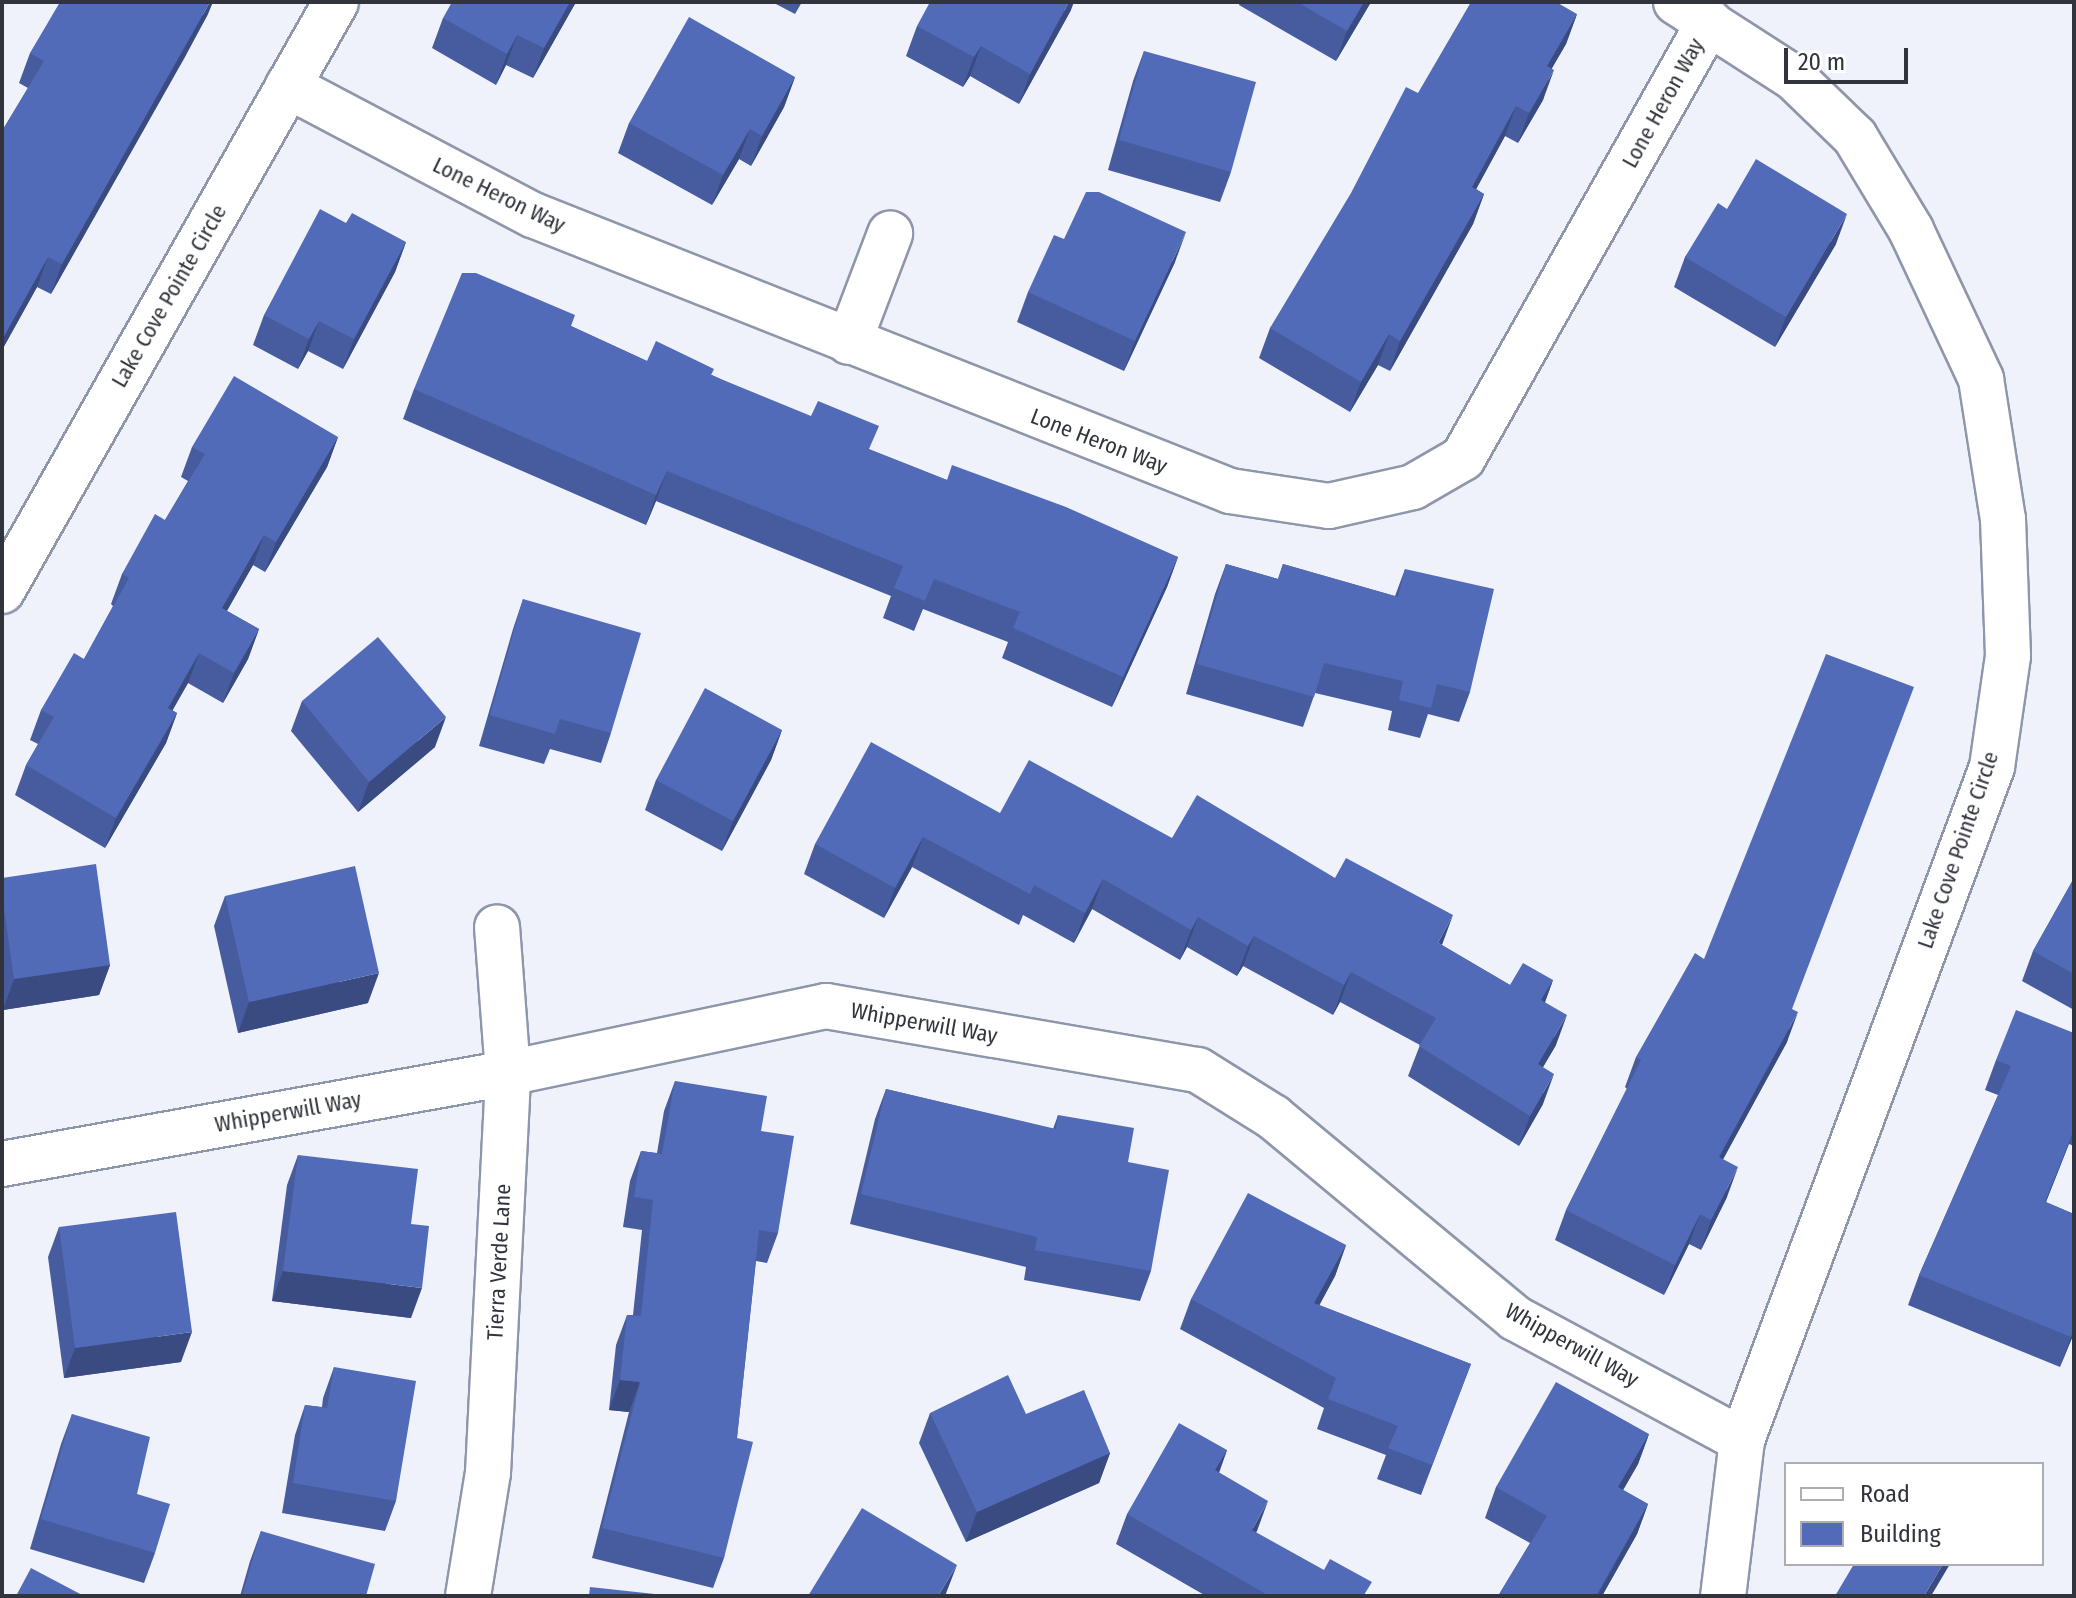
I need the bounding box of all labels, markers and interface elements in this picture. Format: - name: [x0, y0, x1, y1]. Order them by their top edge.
- scale bar: [1788, 32, 1912, 82]
- street label: Lone Heron Way: [1617, 34, 1709, 172]
- text: 20 m: [1798, 48, 1845, 76]
- street label: Lone Heron Way: [428, 152, 570, 238]
- street label: Lake Cove Pointe Circle: [106, 200, 232, 392]
- street label: Lone Heron Way: [1027, 403, 1171, 479]
- street label: Lake Cove Pointe Circle: [1912, 748, 2004, 952]
- street label: Whipperwill Way: [849, 997, 999, 1049]
- street label: Whipperwill Way: [213, 1086, 363, 1138]
- street label: Tierra Verde Lane: [482, 1183, 516, 1341]
- street label: Whipperwill Way: [1501, 1297, 1643, 1393]
- legend: [1784, 1462, 2044, 1566]
- text: Road: [1860, 1480, 1910, 1508]
- text: Building: [1860, 1520, 1941, 1548]

